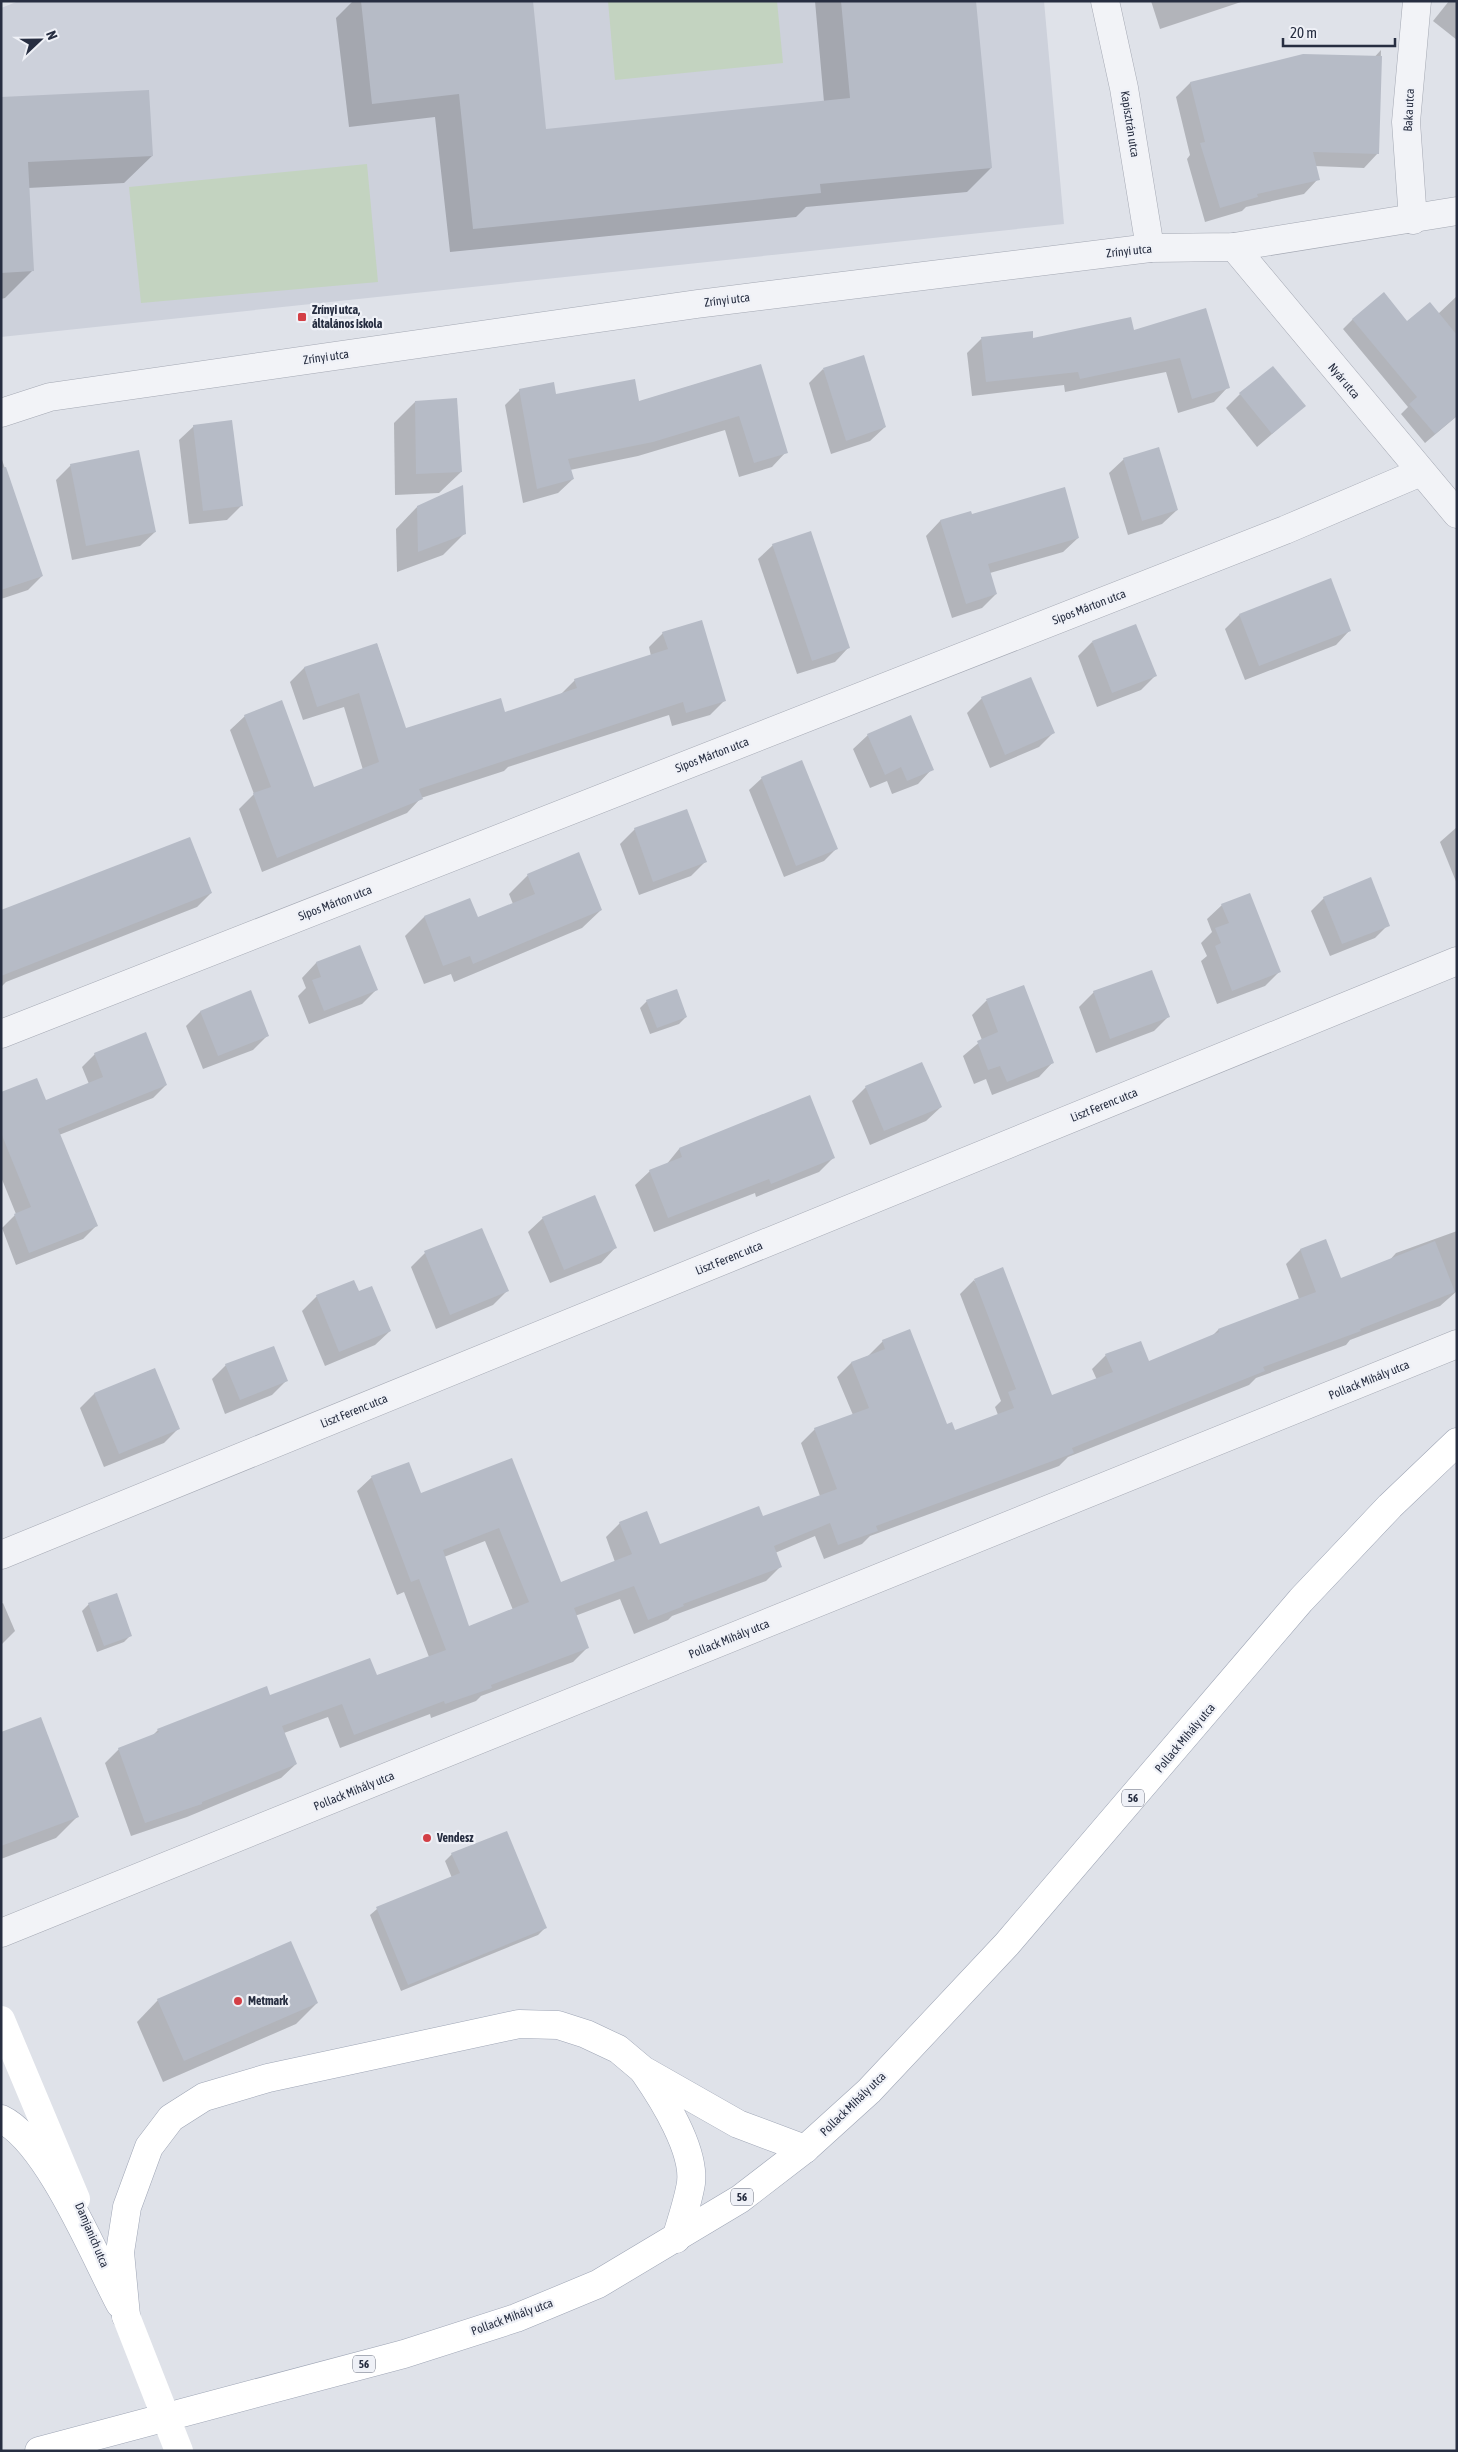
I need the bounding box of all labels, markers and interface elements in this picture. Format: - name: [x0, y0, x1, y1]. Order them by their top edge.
- north arrow: [15, 15, 65, 65]
- scale bar: [1283, 15, 1396, 47]
- text: 20 m: [1290, 24, 1317, 41]
- text: N: [43, 28, 61, 42]
- street label: Baka utca: [1401, 88, 1417, 132]
- street label: Kapisztrán utca: [1118, 90, 1142, 158]
- street label: Zrínyi utca: [1105, 242, 1153, 260]
- street label: Zrínyi utca: [703, 290, 751, 310]
- place label: Zrínyi utca, általános iskola: [312, 303, 383, 331]
- marker: Zrínyi utca, általános iskola: [296, 311, 308, 323]
- street label: Zrínyi utca: [302, 347, 350, 367]
- street label: Nyár utca: [1325, 360, 1363, 402]
- street label: Sipos Márton utca: [1050, 587, 1128, 627]
- street label: Sipos Márton utca: [673, 735, 751, 775]
- street label: Sipos Márton utca: [296, 883, 374, 923]
- street label: Liszt Ferenc utca: [1068, 1085, 1140, 1125]
- street label: Liszt Ferenc utca: [693, 1238, 765, 1278]
- street label: Pollack Mihály utca: [1327, 1357, 1411, 1403]
- street label: Liszt Ferenc utca: [318, 1391, 390, 1431]
- street label: Pollack Mihály utca: [687, 1616, 771, 1662]
- street label: Pollack Mihály utca: [1152, 1701, 1218, 1775]
- street label: Pollack Mihály utca: [312, 1768, 396, 1814]
- road number: 56: [1122, 1790, 1144, 1806]
- place label: Vendesz: [436, 1831, 474, 1845]
- marker: Vendesz: [421, 1832, 433, 1844]
- place label: Metmark: [248, 1994, 289, 2008]
- marker: Metmark: [232, 1995, 244, 2007]
- street label: Pollack Mihály utca: [817, 2069, 889, 2139]
- road number: 56: [731, 2188, 753, 2206]
- street label: Damjanich utca: [72, 2201, 112, 2269]
- street label: Pollack Mihály utca: [469, 2296, 555, 2338]
- road number: 56: [353, 2356, 375, 2372]

